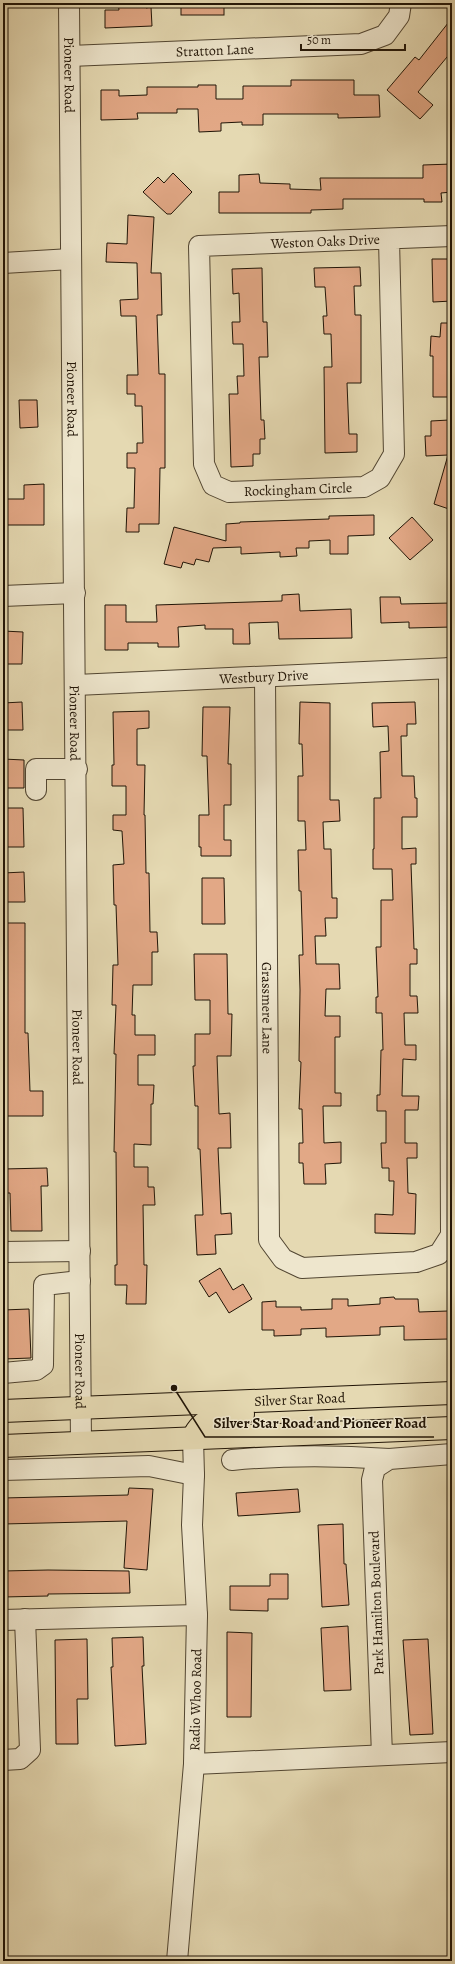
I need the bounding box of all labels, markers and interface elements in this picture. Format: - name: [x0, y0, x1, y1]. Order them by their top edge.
- scale bar: [301, 26, 405, 52]
- text: 50 m: [307, 32, 331, 48]
- street label: Pioneer Road: [59, 37, 79, 114]
- street label: Stratton Lane: [175, 39, 254, 62]
- street label: Weston Oaks Drive: [269, 230, 380, 253]
- street label: Pioneer Road: [62, 361, 82, 438]
- street label: Rockingham Circle: [244, 478, 352, 501]
- street label: Westbury Drive: [218, 666, 309, 689]
- street label: Pioneer Road: [65, 685, 84, 762]
- street label: Grassmere Lane: [257, 962, 277, 1054]
- street label: Pioneer Road: [67, 1009, 87, 1086]
- street label: Pioneer Road: [70, 1333, 90, 1410]
- street label: Silver Star Road: [254, 1388, 346, 1411]
- callout: Silver Star Road and Pioneer Road: [205, 1410, 434, 1437]
- text: Silver Star Road and Pioneer Road: [213, 1413, 427, 1433]
- street label: Park Hamilton Boulevard: [364, 1530, 389, 1676]
- street label: Radio Whoo Road: [185, 1648, 206, 1751]

